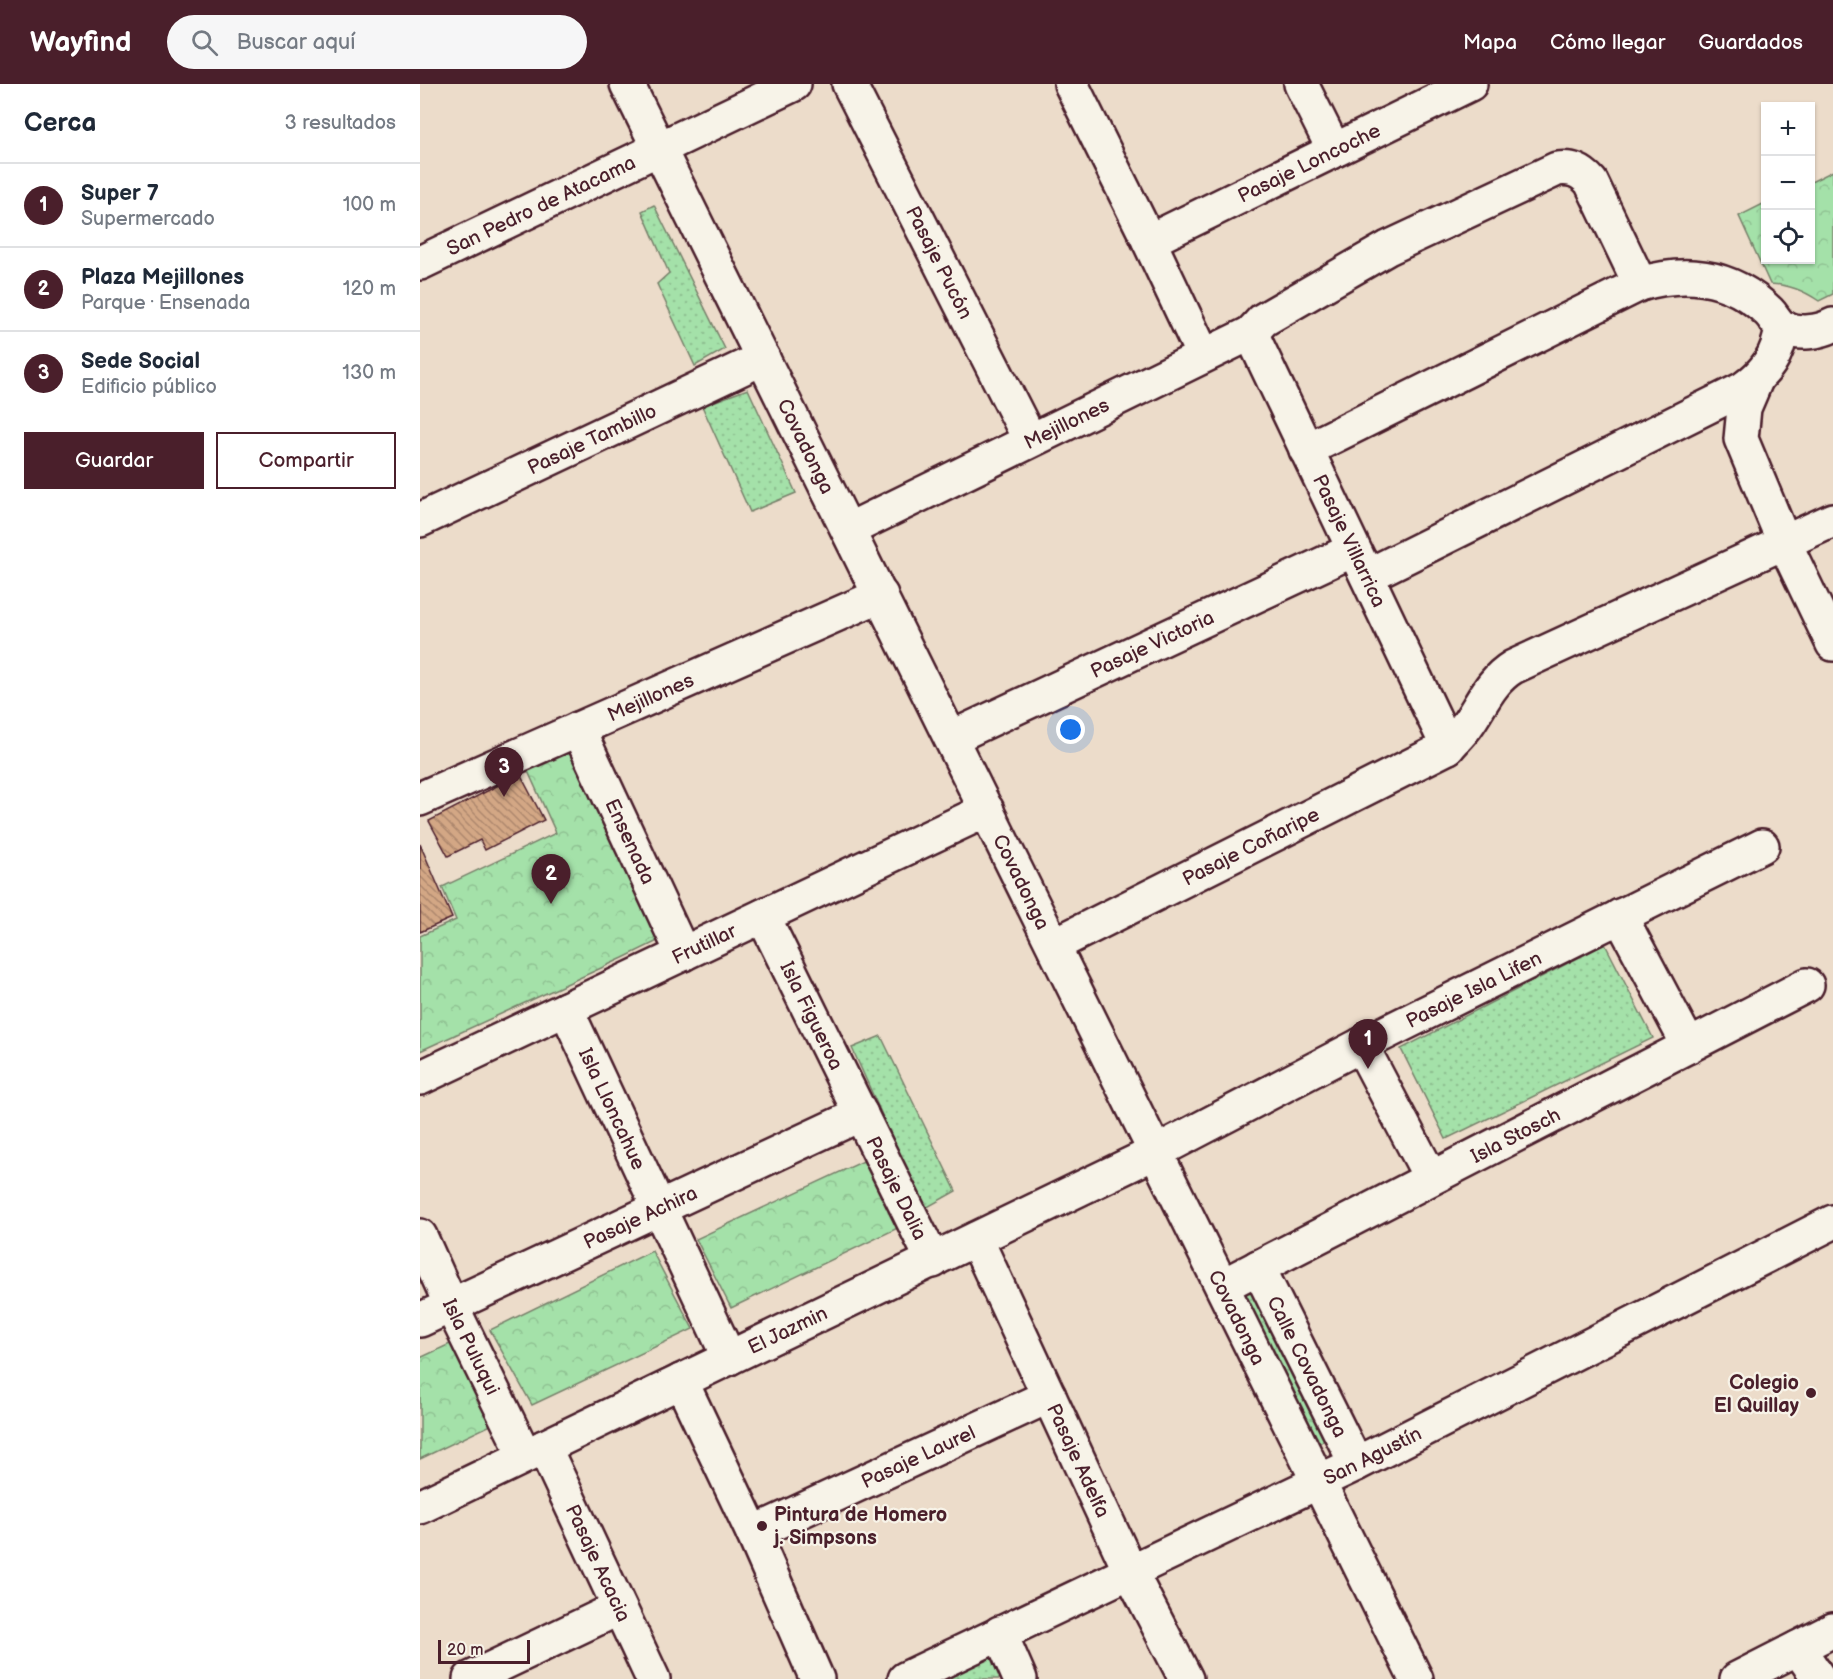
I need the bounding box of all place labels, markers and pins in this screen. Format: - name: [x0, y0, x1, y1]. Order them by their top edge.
- pin: 3: [484, 748, 524, 797]
- pin: 2: [532, 854, 570, 904]
- pin: 1: [1348, 1020, 1388, 1069]
- place label: Colegio El Quillay: [1714, 1371, 1800, 1418]
- marker: Colegio El Quillay: [1804, 1386, 1818, 1400]
- place label: Pintura de Homero j. Simpsons: [773, 1503, 947, 1550]
- marker: Pintura de Homero j. Simpsons: [755, 1519, 769, 1533]

